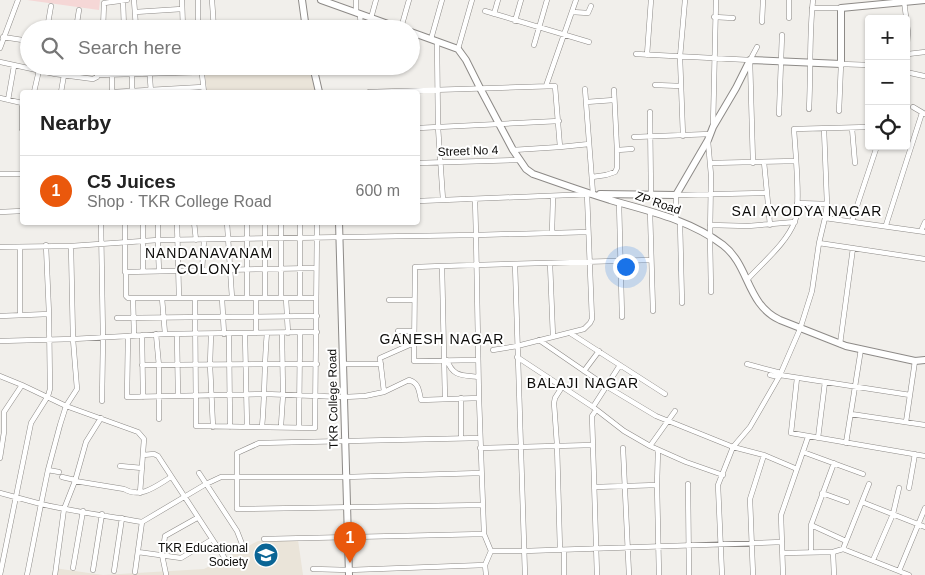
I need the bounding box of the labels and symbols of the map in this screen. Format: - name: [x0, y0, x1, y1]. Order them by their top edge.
- street label: Street No 4: [437, 143, 499, 159]
- street label: ZP Road: [633, 189, 683, 217]
- district label: SAI AYODYA NAGAR: [732, 203, 882, 219]
- district label: NANDANAVANAM COLONY: [145, 245, 273, 277]
- your location: [613, 254, 639, 280]
- district label: GANESH NAGAR: [380, 331, 504, 347]
- street label: TKR College Road: [325, 349, 341, 449]
- district label: BALAJI NAGAR: [527, 375, 639, 391]
- pin: 1: [334, 522, 366, 563]
- place label: TKR Educational Society: [158, 541, 248, 569]
- school or university icon: TKR Educational Society: [253, 542, 279, 568]

